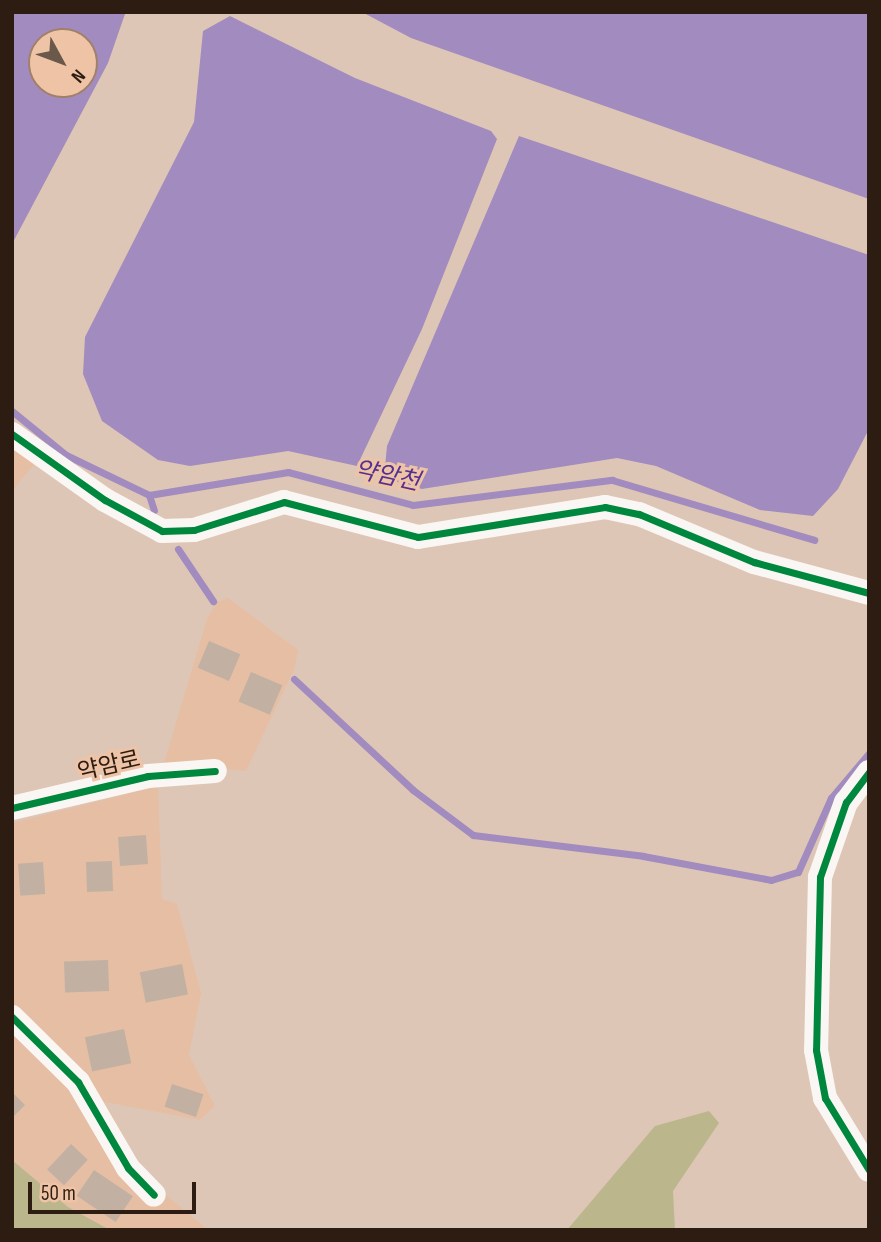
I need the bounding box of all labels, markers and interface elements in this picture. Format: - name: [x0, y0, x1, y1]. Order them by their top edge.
- north arrow: [28, 28, 98, 98]
- text: N: [66, 64, 90, 87]
- water label: 약암천: [352, 455, 422, 497]
- street label: 약암로: [75, 745, 143, 787]
- scale bar: [32, 1168, 200, 1212]
- text: 50 m: [41, 1181, 76, 1206]

